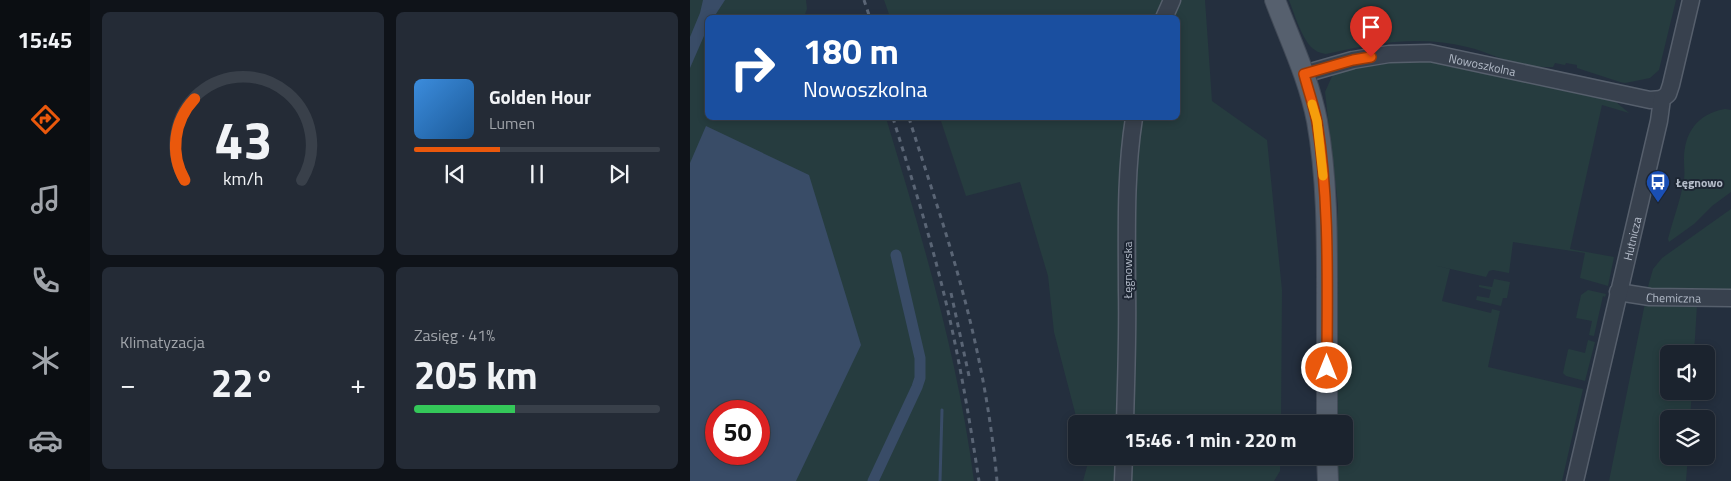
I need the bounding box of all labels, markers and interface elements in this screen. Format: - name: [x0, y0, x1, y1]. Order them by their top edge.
- pin: [1350, 6, 1392, 57]
- icon: arrive: [1357, 13, 1385, 41]
- text: 15:45: [18, 23, 72, 57]
- text: 180 m: [803, 24, 899, 78]
- icon: right: [720, 35, 785, 100]
- street label: Nowoszkolna: [1447, 48, 1518, 81]
- text: Nowoszkolna: [803, 72, 928, 106]
- text: Golden Hour: [489, 82, 591, 111]
- text: 43: [214, 100, 272, 179]
- icon: directions: [28, 102, 63, 137]
- text: Lumen: [489, 111, 535, 135]
- icon: previous: [441, 160, 469, 188]
- icon: pause: [523, 160, 551, 188]
- icon: next: [605, 160, 633, 188]
- text: km/h: [223, 165, 263, 192]
- bus stop icon: Łęgnowo: [1645, 169, 1671, 203]
- place label: Łęgnowo: [1675, 173, 1723, 192]
- icon: music: [28, 182, 63, 217]
- street label: Hutnicza: [1617, 215, 1646, 262]
- street label: Łęgnowska: [1118, 241, 1137, 300]
- icon: phone: [28, 263, 63, 298]
- street label: Chemiczna: [1645, 287, 1701, 307]
- text: Zasięg · 41%: [414, 323, 495, 347]
- text: Klimatyzacja: [120, 330, 205, 354]
- position arrow: [1300, 341, 1352, 393]
- icon: climate: [28, 343, 63, 378]
- map controls: [1660, 345, 1715, 465]
- button: sound: [1660, 345, 1715, 400]
- text: 205 km: [414, 346, 538, 404]
- text: 22°: [211, 354, 275, 412]
- text: −: [120, 362, 136, 405]
- text: +: [350, 362, 366, 405]
- speed limit sign: 50: [705, 400, 770, 465]
- button: layers: [1660, 410, 1715, 465]
- icon: car: [28, 423, 63, 458]
- text: 15:46 · 1 min · 220 m: [1124, 425, 1297, 454]

